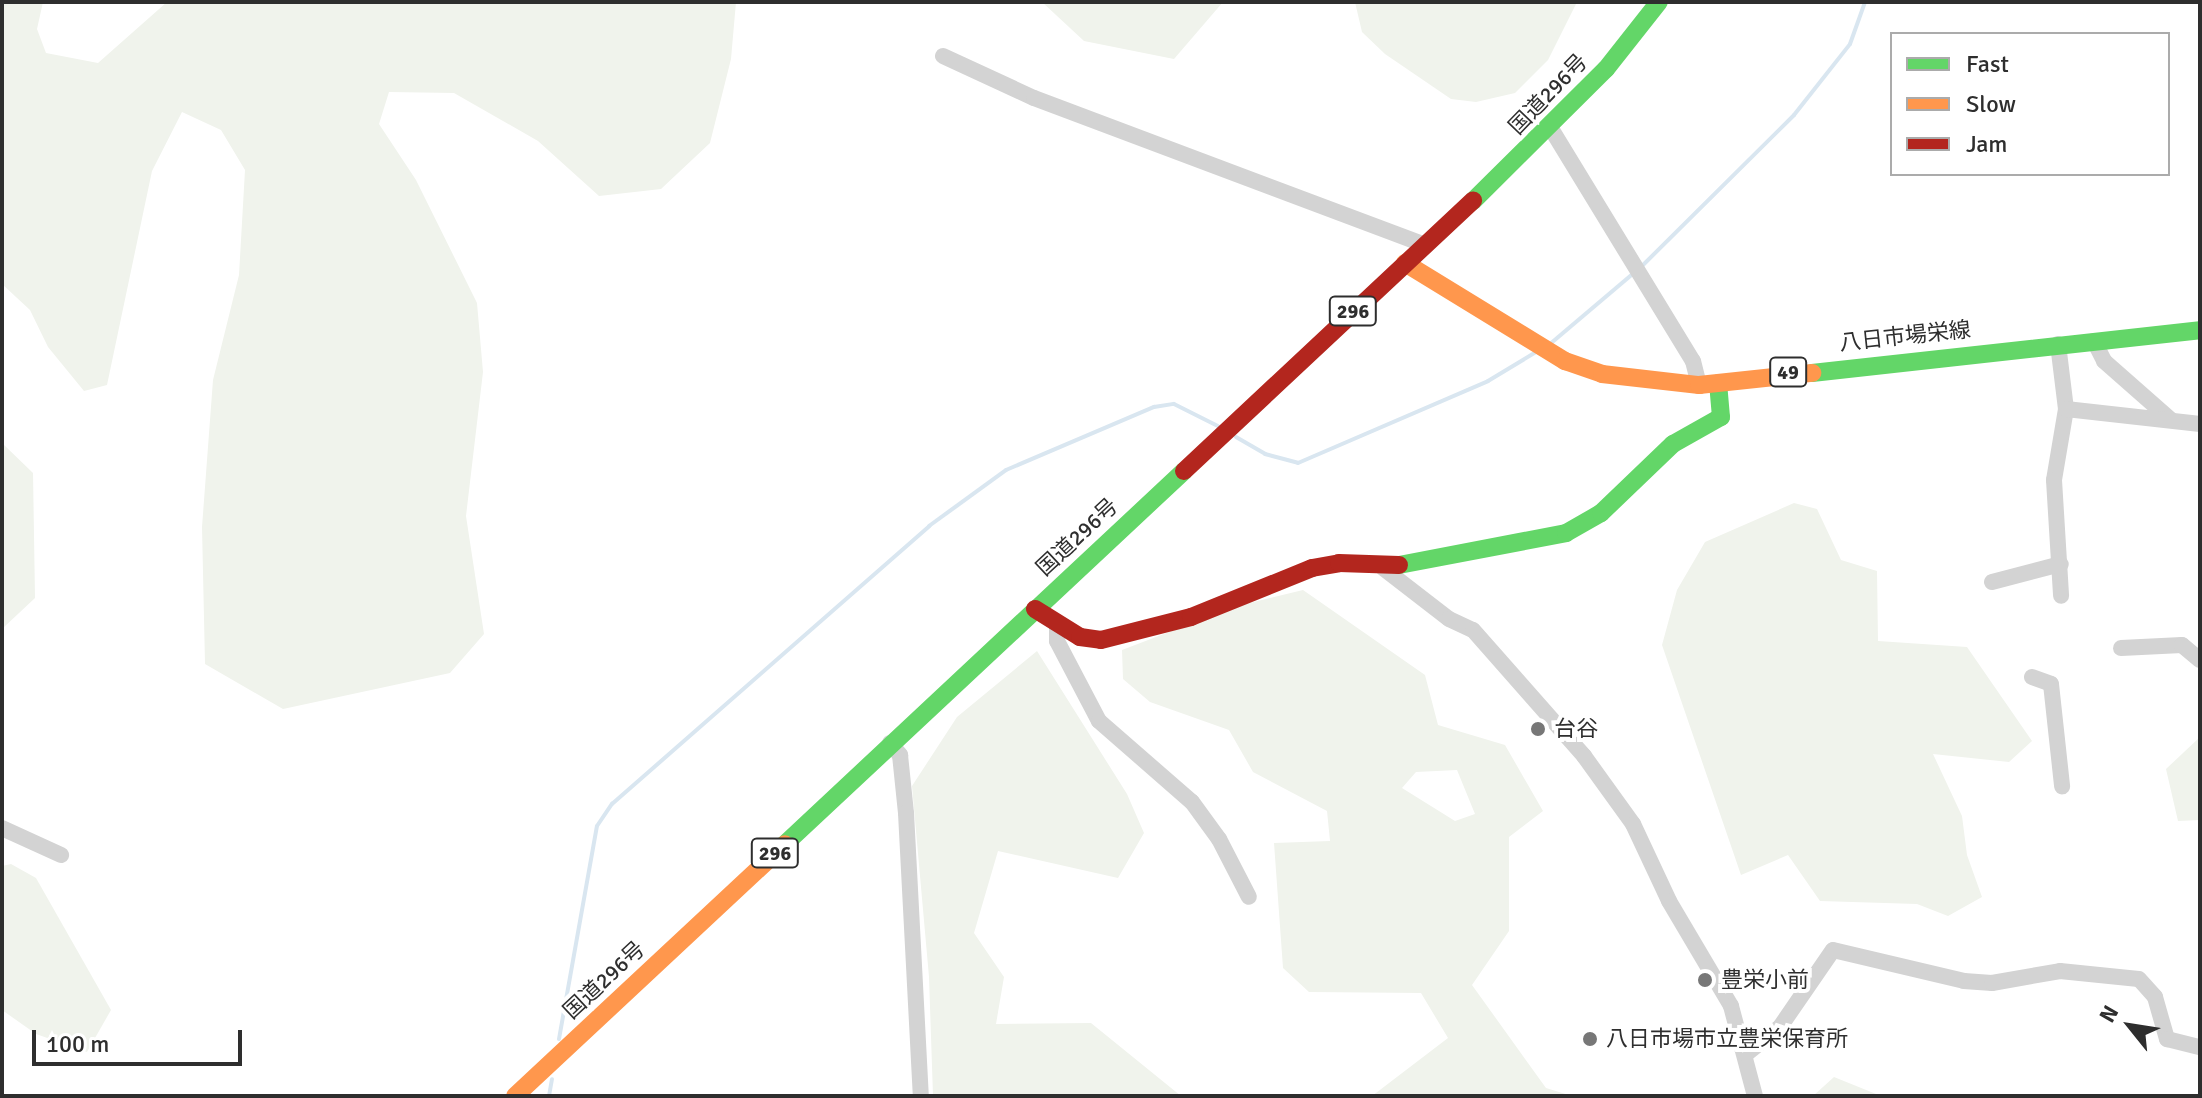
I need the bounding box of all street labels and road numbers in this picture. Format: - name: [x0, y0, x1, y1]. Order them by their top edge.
- street label: 国道296号: [1503, 48, 1593, 140]
- road number: 296: [1327, 295, 1379, 327]
- street label: 八日市場栄線: [1838, 316, 1972, 356]
- road number: 49: [1768, 356, 1808, 388]
- street label: 国道296号: [1031, 493, 1123, 581]
- road number: 296: [749, 837, 801, 869]
- street label: 国道296号: [558, 936, 650, 1024]

